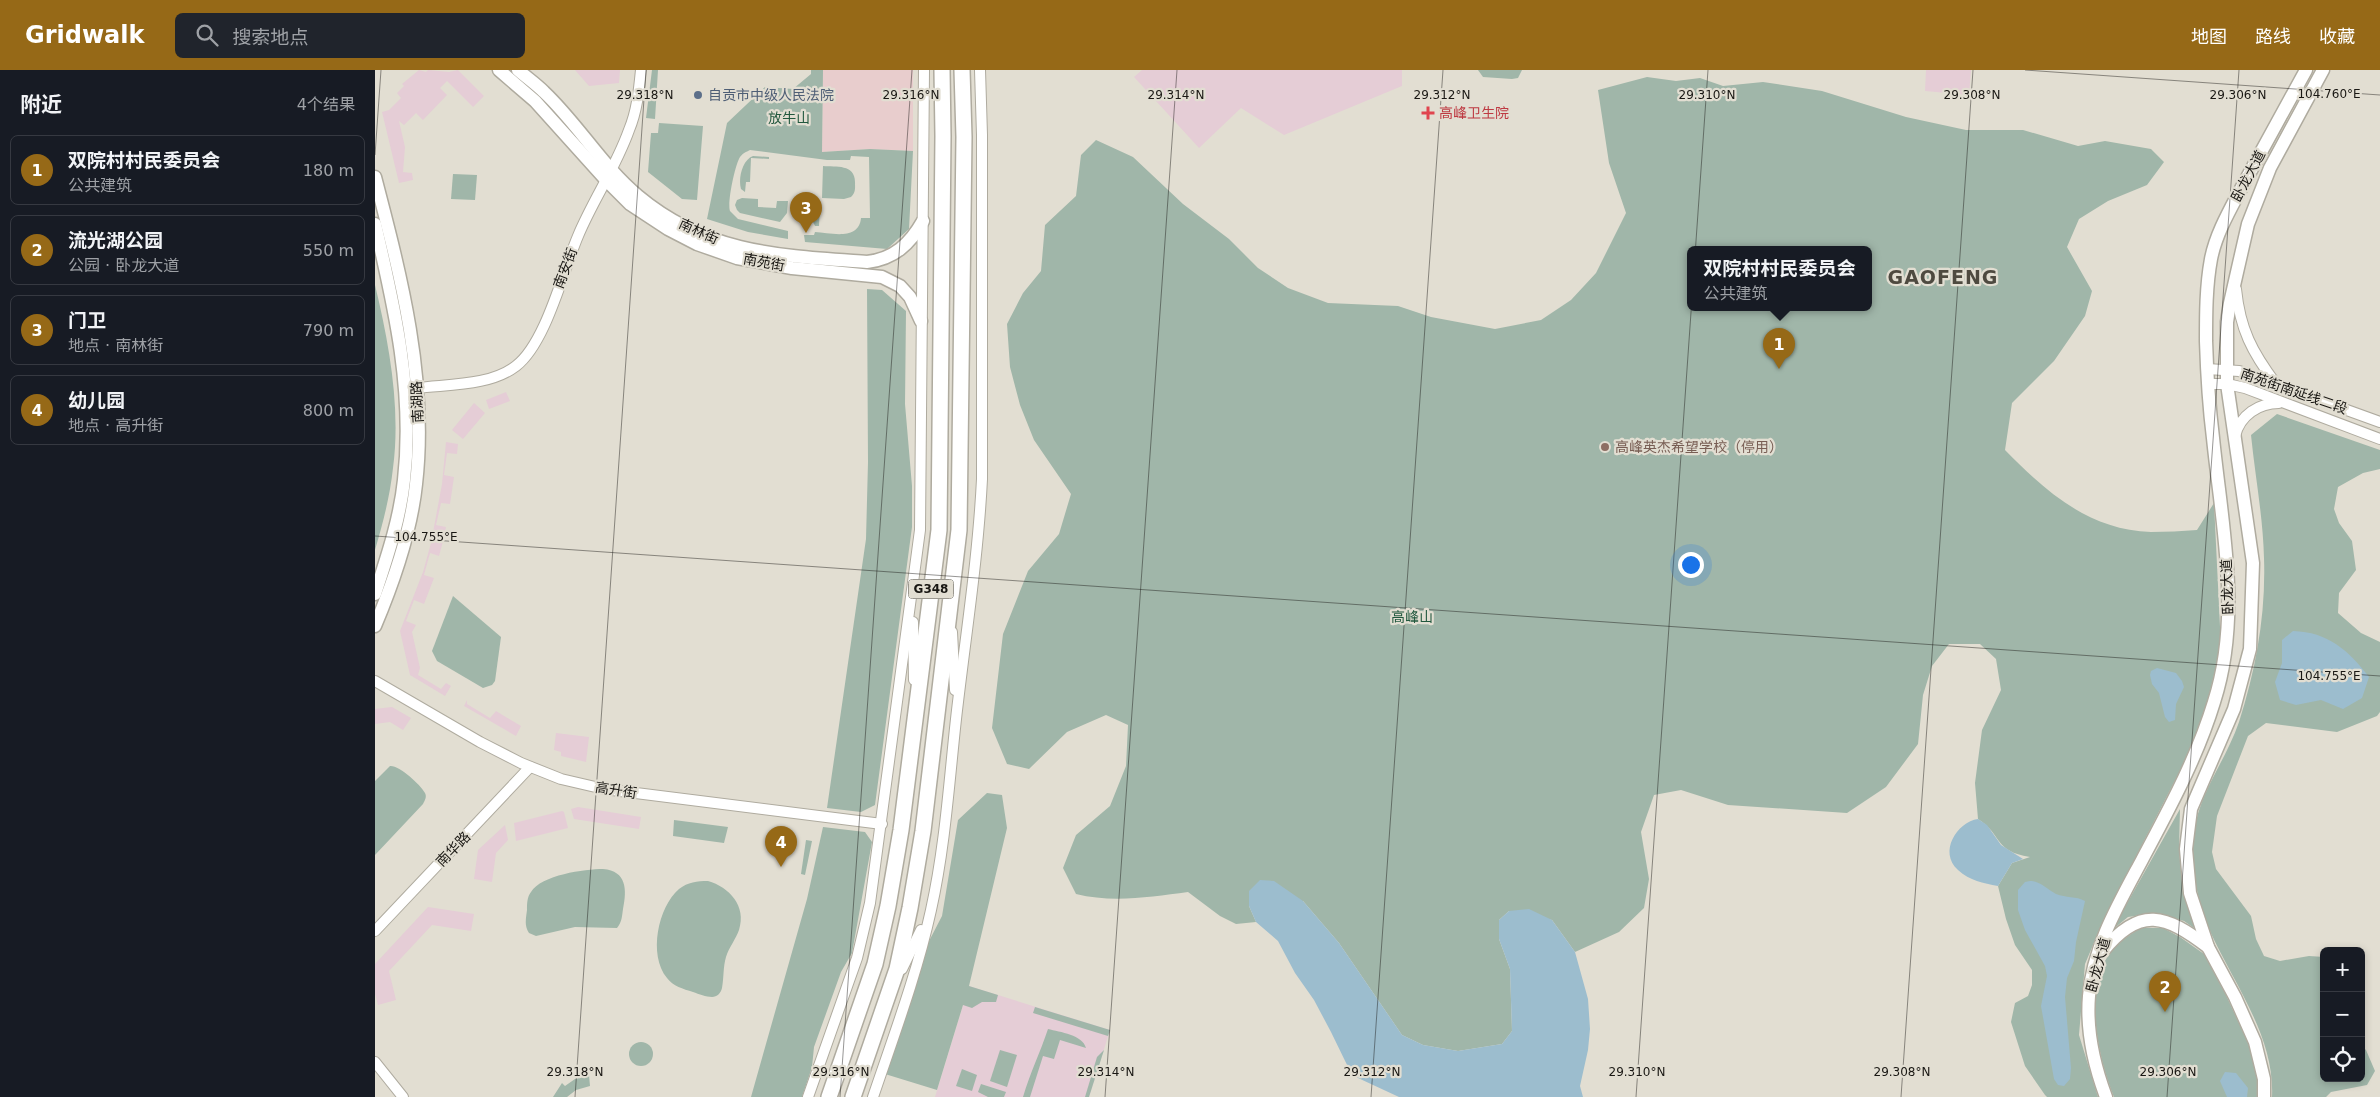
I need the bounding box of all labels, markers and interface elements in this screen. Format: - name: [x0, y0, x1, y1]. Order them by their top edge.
- search box: [175, 13, 525, 58]
- text: Gridwalk: [25, 21, 145, 49]
- icon: search: [193, 21, 221, 49]
- text: 搜索地点: [233, 26, 309, 48]
- text: 地图: [2191, 26, 2227, 47]
- text: 路线: [2255, 26, 2291, 47]
- text: 收藏: [2319, 26, 2355, 47]
- place label: 自贡市中级人民法院: [708, 87, 834, 103]
- text: 104.760°E: [2297, 87, 2361, 101]
- text: 29.318°N: [617, 88, 673, 102]
- text: 29.316°N: [883, 88, 939, 102]
- text: 29.314°N: [1148, 88, 1204, 102]
- text: 29.312°N: [1414, 88, 1470, 102]
- text: 29.310°N: [1679, 88, 1735, 102]
- text: 29.308°N: [1944, 88, 2000, 102]
- text: 29.306°N: [2210, 88, 2266, 102]
- marker: 自贡市中级人民法院: [692, 89, 704, 101]
- text: 附近: [20, 93, 62, 117]
- text: 4个结果: [297, 95, 355, 114]
- place label: 高峰卫生院: [1439, 105, 1509, 121]
- marker: 高峰卫生院: [1421, 106, 1435, 120]
- park label: 放牛山: [768, 110, 810, 126]
- street label: 卧龙大道: [2228, 148, 2268, 204]
- text: 双院村村民委员会: [68, 149, 220, 171]
- text: 1: [31, 161, 43, 180]
- text: 180 m: [303, 161, 354, 180]
- text: 公共建筑: [68, 176, 132, 195]
- pin: 3: [790, 192, 822, 233]
- street label: 南林街: [677, 215, 721, 247]
- text: 流光湖公园: [68, 229, 163, 251]
- text: 2: [31, 241, 43, 260]
- text: 550 m: [303, 241, 354, 260]
- street label: 南安街: [550, 246, 580, 290]
- popup: [1687, 246, 1872, 311]
- street label: 南苑街: [742, 250, 786, 274]
- text: 公园 · 卧龙大道: [68, 256, 179, 275]
- text: 双院村村民委员会: [1703, 257, 1856, 279]
- district label: GAOFENG: [1888, 266, 1998, 288]
- text: 公共建筑: [1703, 284, 1768, 303]
- text: 门卫: [68, 309, 106, 331]
- text: 3: [31, 321, 43, 340]
- text: 790 m: [303, 321, 354, 340]
- pin: 1: [1763, 328, 1795, 369]
- text: 地点 · 南林街: [68, 336, 163, 355]
- street label: 南苑街南延线二段: [2238, 365, 2350, 417]
- street label: 南湖路: [408, 381, 426, 423]
- text: 幼儿园: [68, 389, 125, 411]
- text: 4: [31, 401, 43, 420]
- text: 800 m: [303, 401, 354, 420]
- text: 地点 · 高升街: [68, 416, 163, 435]
- place label: 高峰英杰希望学校（停用）: [1615, 439, 1783, 455]
- marker: 高峰英杰希望学校（停用）: [1599, 441, 1611, 453]
- text: 104.755°E: [394, 530, 458, 544]
- your location: [1678, 552, 1704, 578]
- street label: 卧龙大道: [2218, 559, 2236, 615]
- road number: G348: [909, 579, 953, 598]
- park label: 高峰山: [1391, 609, 1433, 625]
- text: 104.755°E: [2297, 669, 2361, 683]
- street label: 高升街: [594, 779, 638, 801]
- pin: 4: [765, 826, 797, 867]
- street label: 南华路: [433, 828, 473, 870]
- street label: 卧龙大道: [2083, 936, 2113, 994]
- map controls: [2320, 947, 2365, 1082]
- button: +: [2320, 947, 2365, 992]
- pin: 2: [2149, 971, 2181, 1012]
- button: −: [2320, 992, 2365, 1037]
- button: locate: [2320, 1037, 2365, 1082]
- text: 29.318°N: [547, 1065, 603, 1079]
- text: 29.316°N: [813, 1065, 869, 1079]
- text: 29.314°N: [1078, 1065, 1134, 1079]
- text: 29.312°N: [1344, 1065, 1400, 1079]
- text: 29.310°N: [1609, 1065, 1665, 1079]
- text: 29.308°N: [1874, 1065, 1930, 1079]
- text: 29.306°N: [2140, 1065, 2196, 1079]

